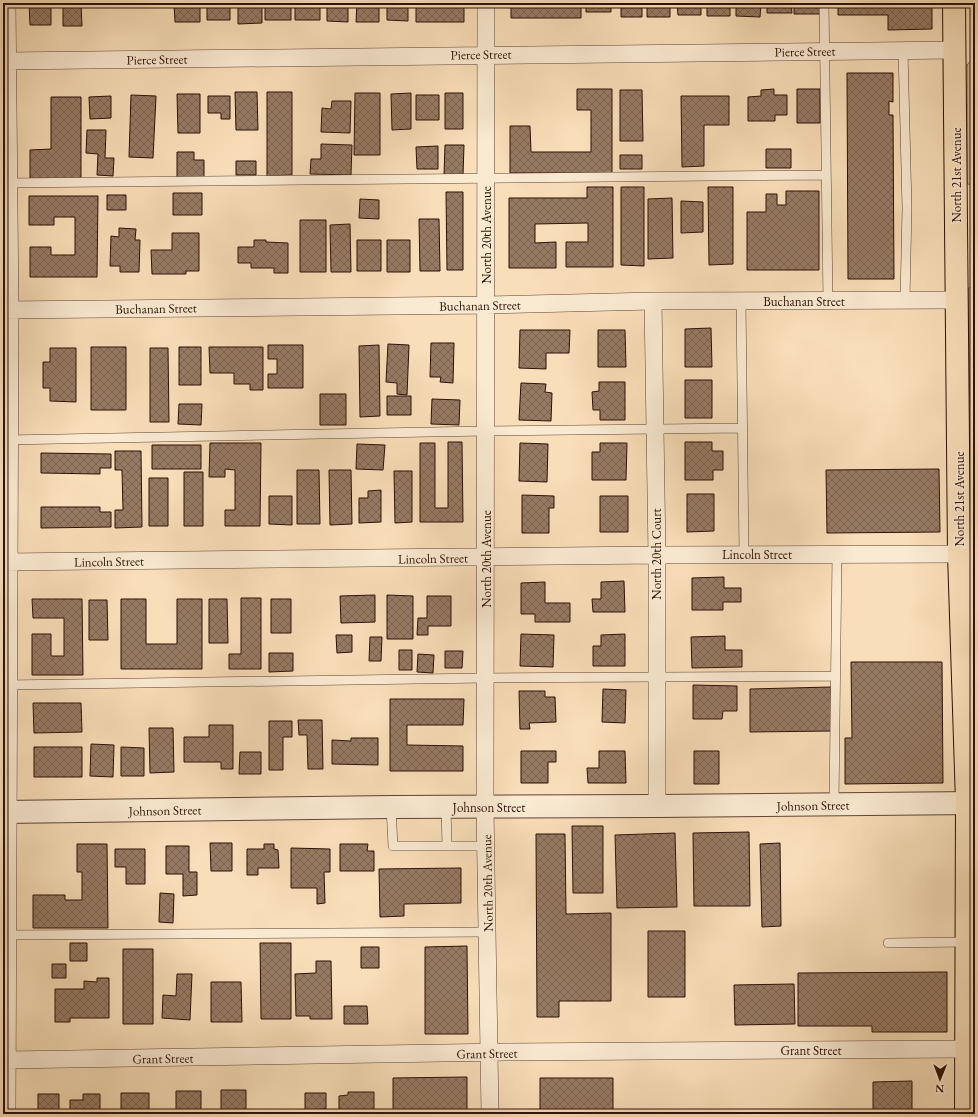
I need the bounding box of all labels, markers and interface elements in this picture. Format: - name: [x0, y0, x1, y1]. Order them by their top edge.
- street label: Pierce Street: [774, 42, 836, 61]
- street label: Pierce Street: [450, 45, 512, 64]
- street label: Pierce Street: [126, 50, 188, 69]
- street label: North 21st Avenue: [948, 127, 965, 223]
- street label: North 20th Avenue: [478, 186, 495, 284]
- street label: Buchanan Street: [763, 293, 845, 310]
- street label: Buchanan Street: [439, 296, 521, 315]
- street label: Buchanan Street: [115, 299, 197, 318]
- street label: North 21st Avenue: [951, 451, 968, 547]
- street label: North 20th Court: [648, 508, 665, 600]
- street label: North 20th Avenue: [478, 510, 495, 608]
- street label: Lincoln Street: [722, 546, 792, 563]
- street label: Lincoln Street: [398, 549, 468, 568]
- street label: Lincoln Street: [74, 552, 144, 571]
- street label: Johnson Street: [775, 796, 850, 815]
- street label: Johnson Street: [452, 799, 525, 816]
- street label: Johnson Street: [127, 801, 202, 820]
- street label: North 20th Avenue: [478, 834, 497, 932]
- street label: Grant Street: [780, 1042, 842, 1059]
- street label: Grant Street: [456, 1044, 518, 1063]
- street label: Grant Street: [132, 1049, 194, 1068]
- north arrow: [920, 1059, 960, 1099]
- text: N: [935, 1082, 944, 1096]

